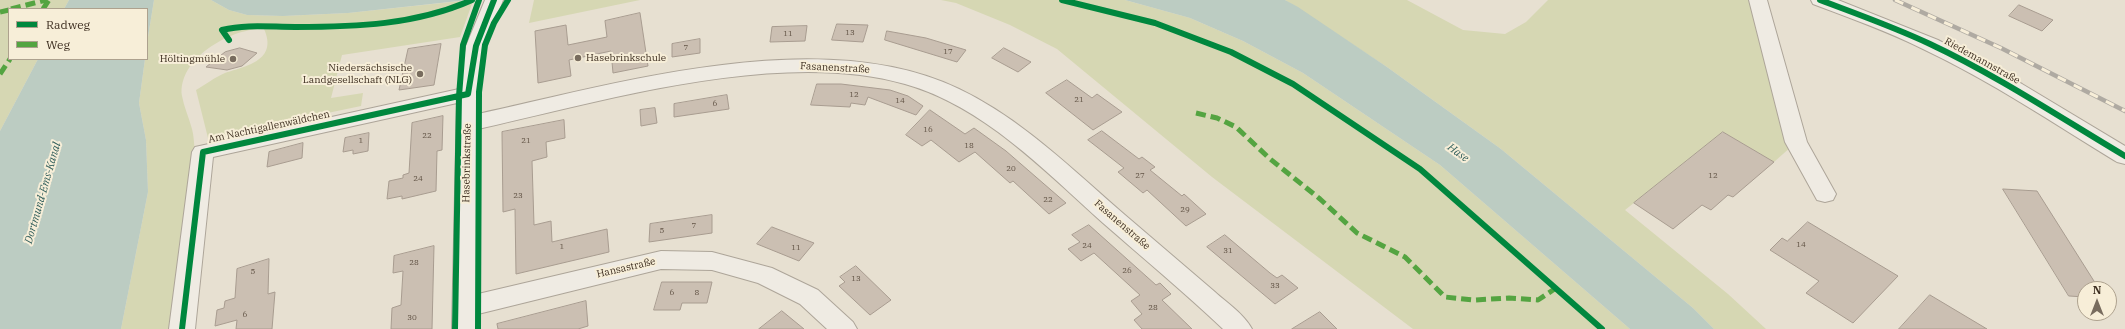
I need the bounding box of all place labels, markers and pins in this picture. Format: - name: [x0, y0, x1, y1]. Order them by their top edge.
- place label: Hasebrinkschule: [586, 52, 666, 64]
- place label: Höltingmühle: [160, 53, 225, 65]
- marker: Hasebrinkschule: [573, 53, 583, 63]
- marker: Höltingmühle: [228, 54, 238, 64]
- place label: Niedersächsische Landgesellschaft (NLG): [303, 62, 412, 86]
- marker: Niedersächsische Landgesellschaft (NLG): [415, 69, 425, 79]

